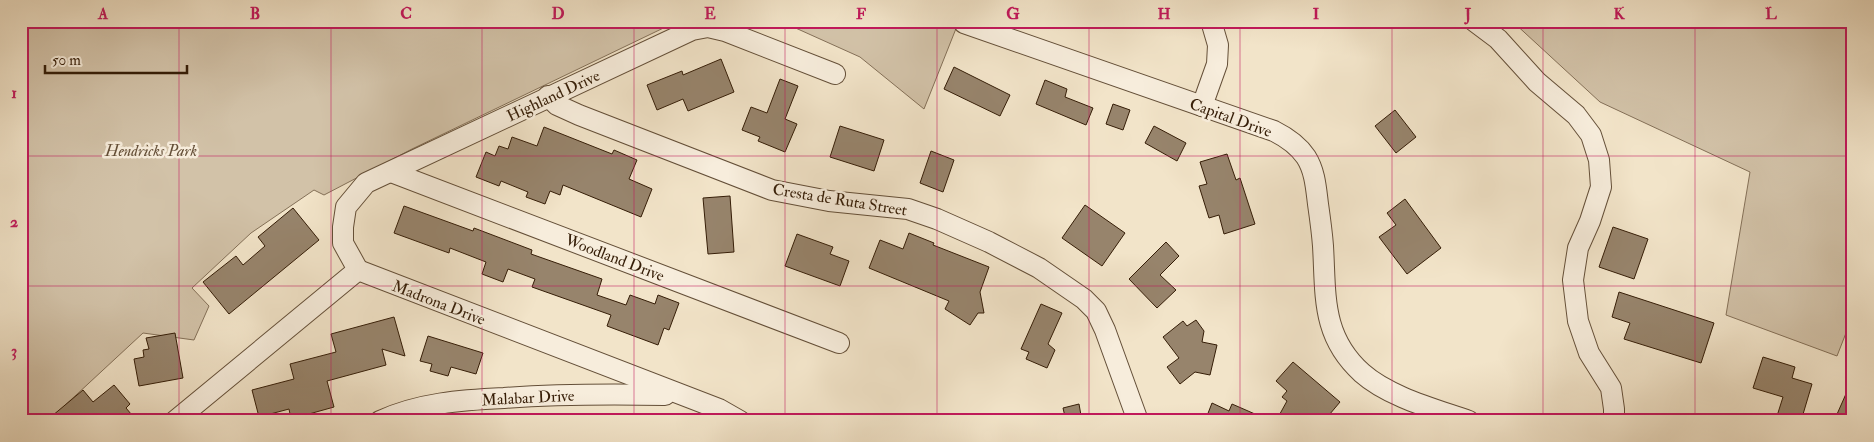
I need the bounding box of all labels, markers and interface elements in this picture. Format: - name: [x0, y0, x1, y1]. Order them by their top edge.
- text: A: [97, 4, 109, 24]
- text: B: [250, 4, 260, 24]
- text: C: [400, 4, 412, 24]
- text: D: [551, 4, 565, 24]
- text: E: [704, 4, 716, 24]
- text: F: [856, 4, 866, 24]
- text: G: [1006, 4, 1020, 24]
- text: H: [1157, 4, 1171, 24]
- text: I: [1313, 4, 1320, 24]
- text: J: [1464, 4, 1472, 25]
- text: K: [1613, 4, 1625, 24]
- text: L: [1765, 4, 1777, 24]
- scale bar: [45, 42, 188, 74]
- text: 50 m: [52, 51, 81, 70]
- street label: Highland Drive: [504, 65, 603, 126]
- text: 1: [11, 83, 17, 103]
- street label: Capital Drive: [1186, 94, 1275, 143]
- park label: Hendricks Park: [104, 141, 197, 161]
- street label: Cresta de Ruta Street: [771, 179, 909, 220]
- text: 2: [10, 212, 18, 232]
- street label: Woodland Drive: [561, 229, 667, 286]
- street label: Madrona Drive: [389, 276, 488, 330]
- text: 3: [11, 341, 17, 361]
- street label: Malabar Drive: [481, 386, 575, 410]

